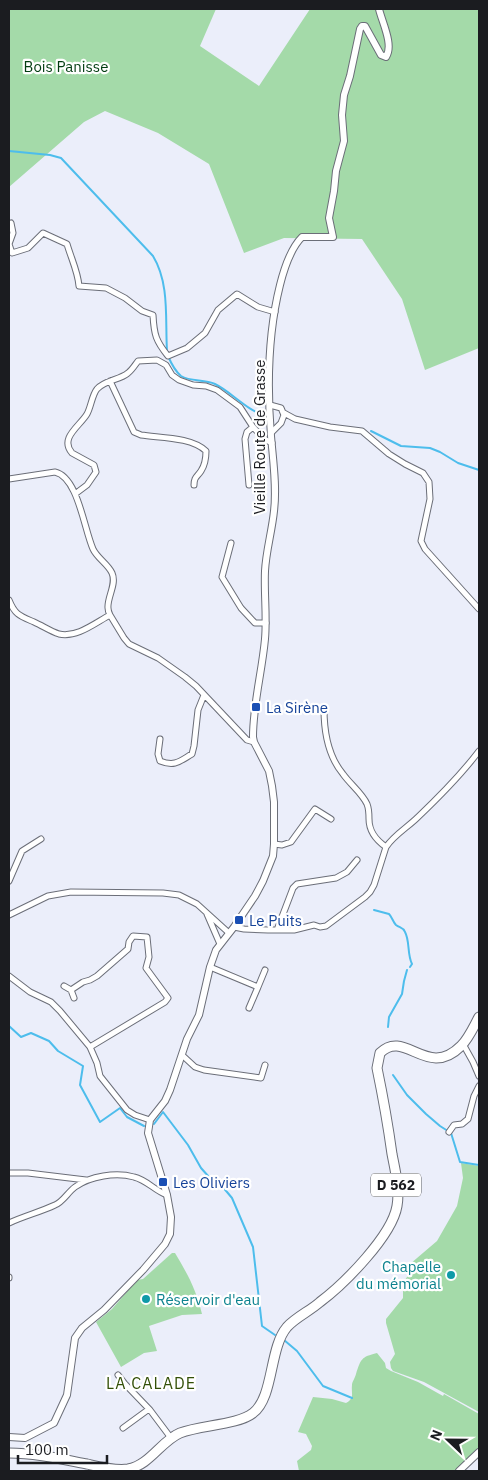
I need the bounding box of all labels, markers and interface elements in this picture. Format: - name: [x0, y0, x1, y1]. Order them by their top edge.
- park label: Bois Panisse: [24, 57, 108, 76]
- street label: Vieille Route de Grasse: [250, 359, 269, 515]
- place label: La Sirène: [266, 698, 328, 717]
- marker: La Sirène: [250, 701, 262, 713]
- place label: Le Puits: [249, 911, 302, 930]
- marker: Le Puits: [233, 914, 245, 926]
- place label: Les Oliviers: [173, 1173, 250, 1192]
- road number: D 562: [371, 1174, 421, 1196]
- marker: Les Oliviers: [157, 1176, 169, 1188]
- place label: Chapelle du mémorial: [356, 1257, 441, 1293]
- marker: Chapelle du mémorial: [445, 1269, 457, 1281]
- place label: Réservoir d'eau: [156, 1290, 260, 1309]
- marker: Réservoir d'eau: [140, 1293, 152, 1305]
- district label: LA CALADE: [106, 1373, 196, 1393]
- north arrow: [423, 1415, 473, 1465]
- text: N: [426, 1427, 446, 1443]
- scale bar: [18, 1432, 106, 1464]
- text: 100 m: [25, 1440, 69, 1459]

